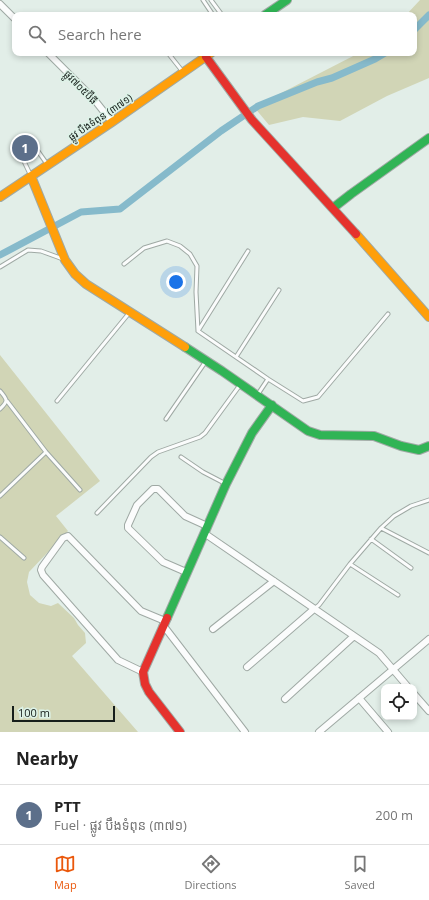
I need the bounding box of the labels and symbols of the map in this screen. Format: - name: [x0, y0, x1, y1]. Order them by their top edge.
- street label: ផ្លូវ៧០៥ប៊ីធី: [59, 67, 101, 109]
- street label: ផ្លូវ បឹងទំពុន (៣៧១): [65, 90, 137, 146]
- pin: 1: [12, 133, 38, 163]
- your location: [166, 272, 186, 292]
- scale bar: [12, 704, 115, 723]

